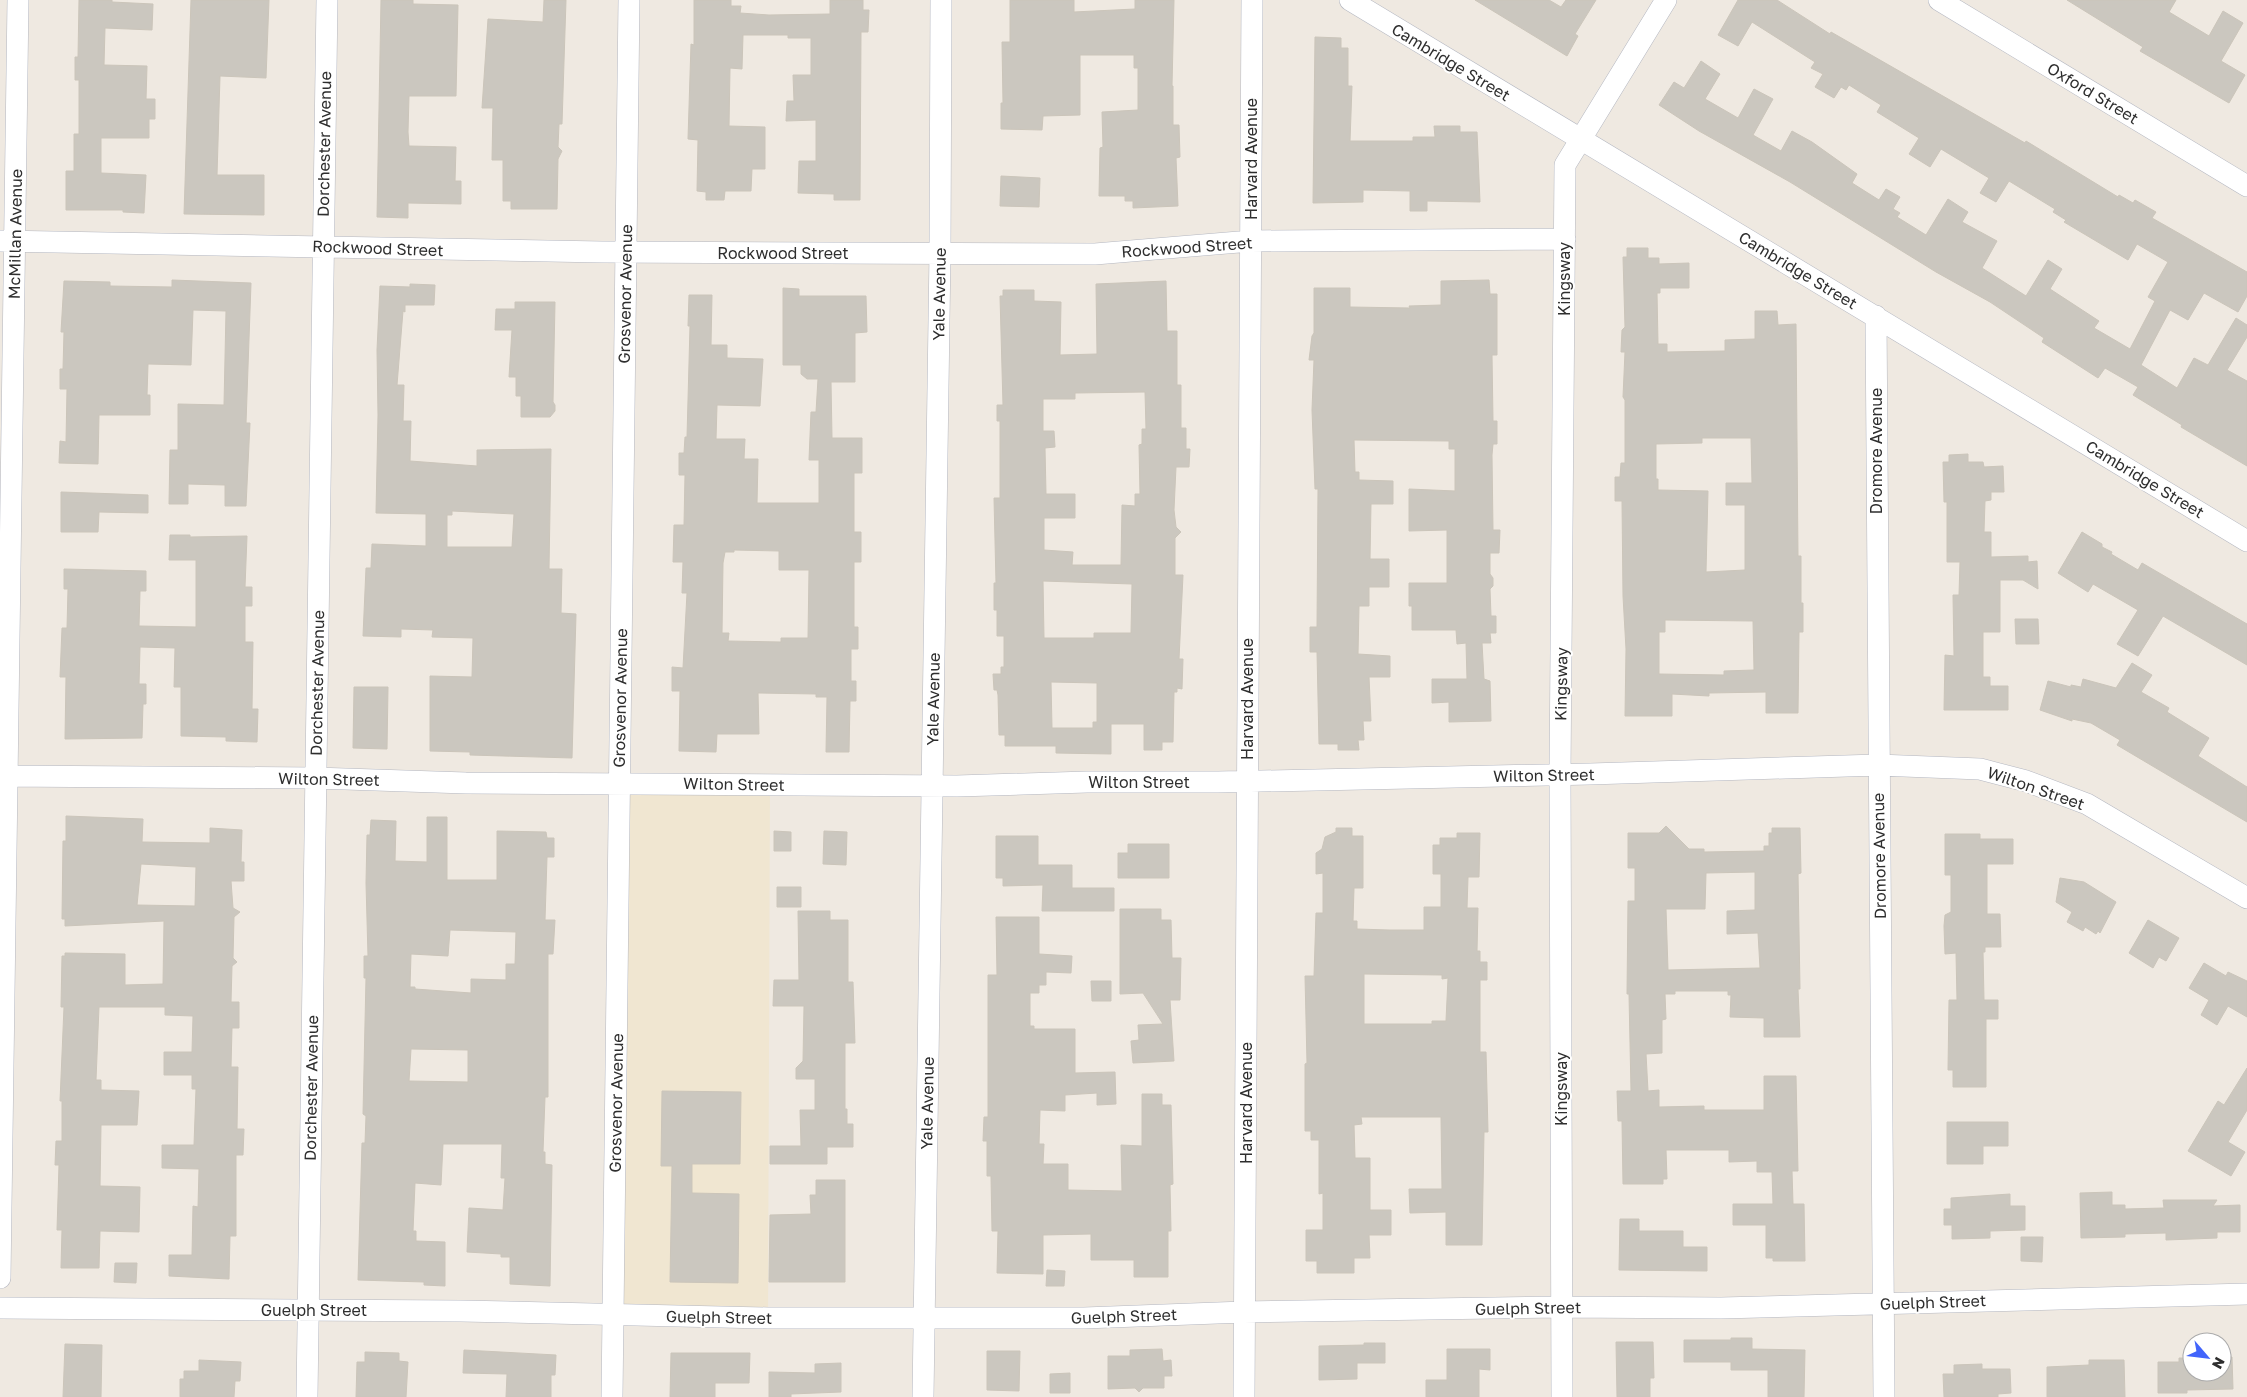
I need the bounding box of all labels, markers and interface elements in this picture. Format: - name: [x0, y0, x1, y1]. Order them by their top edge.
- street label: Cambridge Street: [1388, 19, 1514, 105]
- street label: Oxford Street: [2044, 58, 2142, 128]
- street label: Dorchester Avenue: [313, 71, 335, 217]
- street label: Harvard Avenue: [1241, 98, 1261, 220]
- street label: McMillan Avenue: [4, 169, 26, 299]
- street label: Grosvenor Avenue: [614, 224, 636, 364]
- street label: Cambridge Street: [1735, 227, 1861, 313]
- street label: Rockwood Street: [1121, 232, 1253, 262]
- street label: Rockwood Street: [312, 236, 444, 260]
- street label: Kingsway: [1554, 242, 1574, 316]
- street label: Rockwood Street: [717, 243, 849, 263]
- street label: Yale Avenue: [928, 247, 950, 341]
- street label: Dromore Avenue: [1866, 388, 1886, 514]
- street label: Cambridge Street: [2082, 436, 2208, 522]
- street label: Dorchester Avenue: [306, 610, 328, 756]
- street label: Grosvenor Avenue: [609, 628, 631, 768]
- street label: Harvard Avenue: [1237, 638, 1257, 760]
- street label: Kingsway: [1550, 647, 1572, 721]
- street label: Yale Avenue: [922, 652, 944, 746]
- street label: Wilton Street: [1985, 762, 2087, 814]
- street label: Wilton Street: [1493, 764, 1595, 786]
- street label: Wilton Street: [278, 768, 380, 790]
- street label: Wilton Street: [1088, 772, 1190, 792]
- street label: Wilton Street: [683, 773, 785, 795]
- street label: Dromore Avenue: [1868, 793, 1890, 919]
- street label: Dorchester Avenue: [300, 1015, 322, 1161]
- street label: Grosvenor Avenue: [605, 1033, 627, 1173]
- street label: Harvard Avenue: [1236, 1042, 1256, 1164]
- street label: Kingsway: [1551, 1052, 1571, 1126]
- street label: Yale Avenue: [916, 1056, 938, 1150]
- street label: Guelph Street: [1879, 1290, 1987, 1314]
- street label: Guelph Street: [1475, 1297, 1581, 1319]
- street label: Guelph Street: [261, 1300, 367, 1320]
- street label: Guelph Street: [1070, 1304, 1178, 1328]
- street label: Guelph Street: [666, 1306, 772, 1328]
- north arrow: [2182, 1332, 2232, 1382]
- text: N: [2209, 1355, 2229, 1372]

